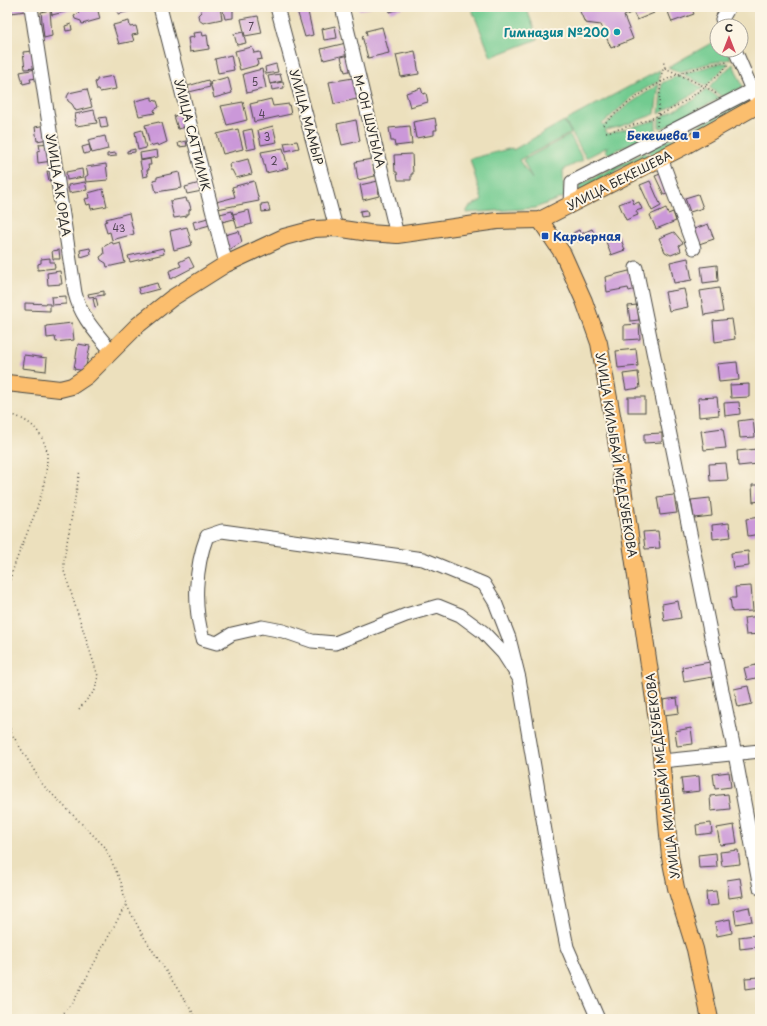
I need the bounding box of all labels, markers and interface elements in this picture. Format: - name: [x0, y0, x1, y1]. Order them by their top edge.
- north arrow: [709, 18, 749, 58]
- house number: 7: [248, 19, 254, 34]
- text: С: [725, 19, 733, 36]
- place label: Гимназия №200: [504, 23, 609, 41]
- marker: Гимназия №200: [612, 27, 622, 37]
- street label: УЛИЦА МАМЫР: [286, 67, 328, 167]
- street label: М-ОН ШУГЫЛА: [350, 73, 390, 169]
- house number: 5: [252, 74, 258, 89]
- street label: УЛИЦА САТТИЛИК: [170, 77, 216, 193]
- house number: 4: [259, 106, 266, 121]
- place label: Бекешева: [627, 126, 688, 144]
- house number: 3: [264, 129, 270, 144]
- marker: Бекешева: [691, 130, 701, 140]
- street label: УЛИЦА АК ОРДА: [42, 132, 76, 238]
- street label: УЛИЦА БЕКЕШЕВА: [563, 146, 675, 214]
- house number: 2: [270, 153, 278, 168]
- house number: 43: [113, 220, 126, 235]
- place label: Карьерная: [553, 227, 621, 245]
- marker: Карьерная: [540, 231, 550, 241]
- street label: УЛИЦА КИЛЫБАЙ МЕДЕУБЕКОВА: [592, 351, 642, 559]
- street label: УЛИЦА КИЛЫБАЙ МЕДЕУБЕКОВА: [640, 672, 684, 880]

